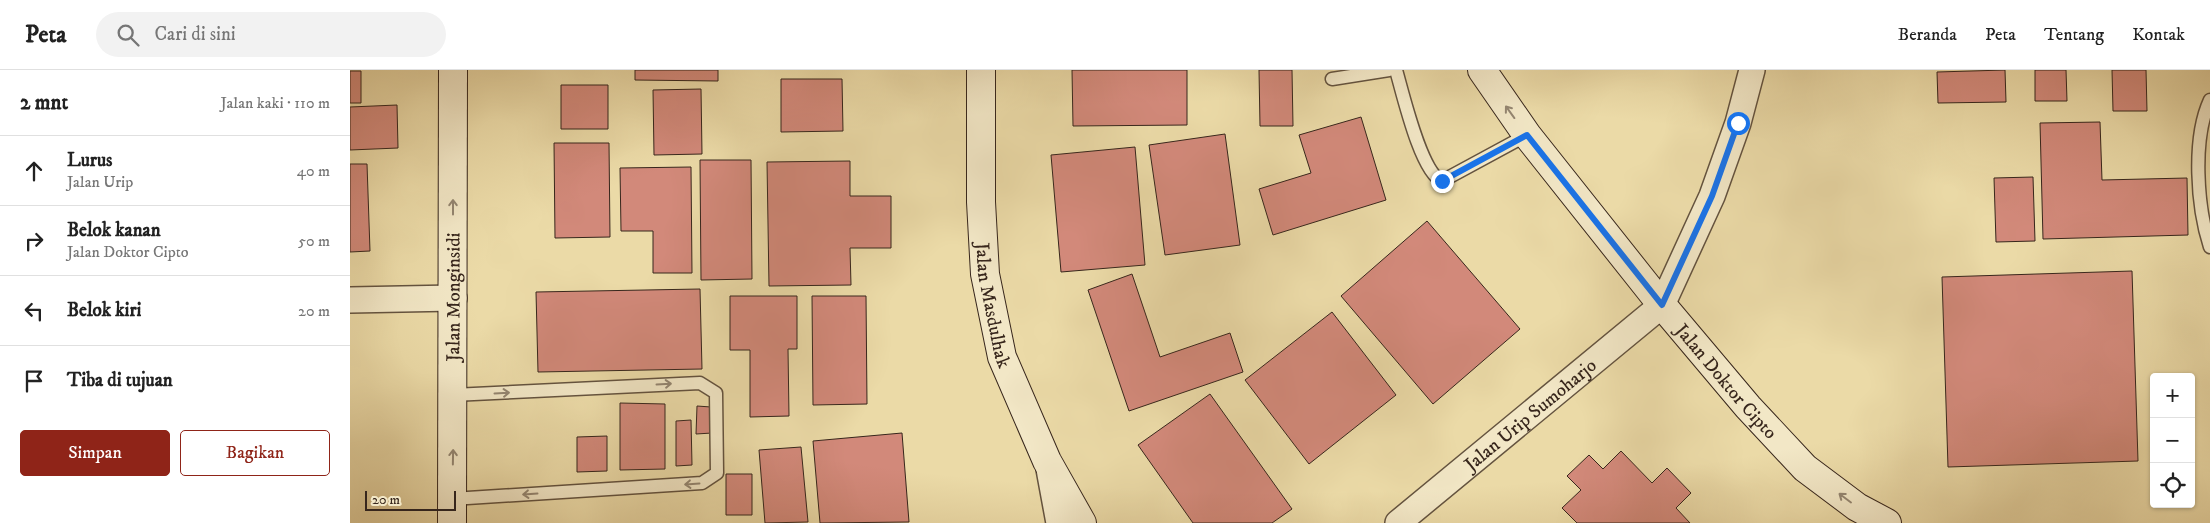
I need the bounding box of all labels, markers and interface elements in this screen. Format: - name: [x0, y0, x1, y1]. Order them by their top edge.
- search box: [96, 12, 446, 57]
- text: Peta: [25, 20, 66, 50]
- icon: search: [114, 21, 142, 49]
- text: Cari di sini: [154, 23, 236, 46]
- text: Beranda: [1898, 24, 1957, 46]
- text: Peta: [1985, 24, 2016, 46]
- text: Tentang: [2044, 24, 2104, 46]
- text: Kontak: [2132, 24, 2185, 46]
- text: 2 mnt: [20, 90, 68, 116]
- text: Jalan kaki · 110 m: [221, 93, 330, 113]
- one-way arrow: [1505, 105, 1515, 119]
- route start: [1727, 112, 1750, 135]
- text: Lurus: [67, 149, 112, 172]
- icon: ahead: [20, 157, 48, 185]
- text: 40 m: [297, 161, 330, 181]
- route end: [1431, 170, 1454, 193]
- text: Jalan Urip: [67, 172, 133, 192]
- one-way arrow: [448, 199, 458, 216]
- text: Belok kanan: [67, 219, 161, 242]
- icon: right: [20, 227, 48, 255]
- text: 50 m: [298, 231, 330, 251]
- street label: Jalan Monginsidi: [442, 232, 466, 364]
- street label: Jalan Masdulhak: [970, 240, 1016, 372]
- text: Jalan Doktor Cipto: [67, 242, 189, 262]
- icon: left: [20, 297, 48, 325]
- text: Belok kiri: [67, 299, 141, 322]
- text: 20 m: [298, 301, 330, 321]
- street label: Jalan Doktor Cipto: [1669, 318, 1782, 444]
- street label: Jalan Urip Sumoharjo: [1459, 354, 1601, 478]
- icon: arrive: [20, 367, 48, 395]
- text: Tiba di tujuan: [67, 369, 173, 392]
- map controls: [2150, 373, 2195, 508]
- button: +: [2150, 373, 2195, 418]
- one-way arrow: [656, 380, 672, 389]
- one-way arrow: [494, 388, 510, 397]
- button: −: [2150, 418, 2195, 463]
- button: Simpan: [20, 430, 170, 476]
- button: Bagikan: [180, 430, 330, 476]
- one-way arrow: [448, 449, 458, 466]
- button: locate: [2150, 463, 2195, 508]
- one-way arrow: [684, 479, 700, 488]
- scale bar: [365, 488, 456, 511]
- one-way arrow: [522, 490, 538, 499]
- text: 20 m: [372, 491, 400, 509]
- one-way arrow: [1838, 493, 1852, 503]

